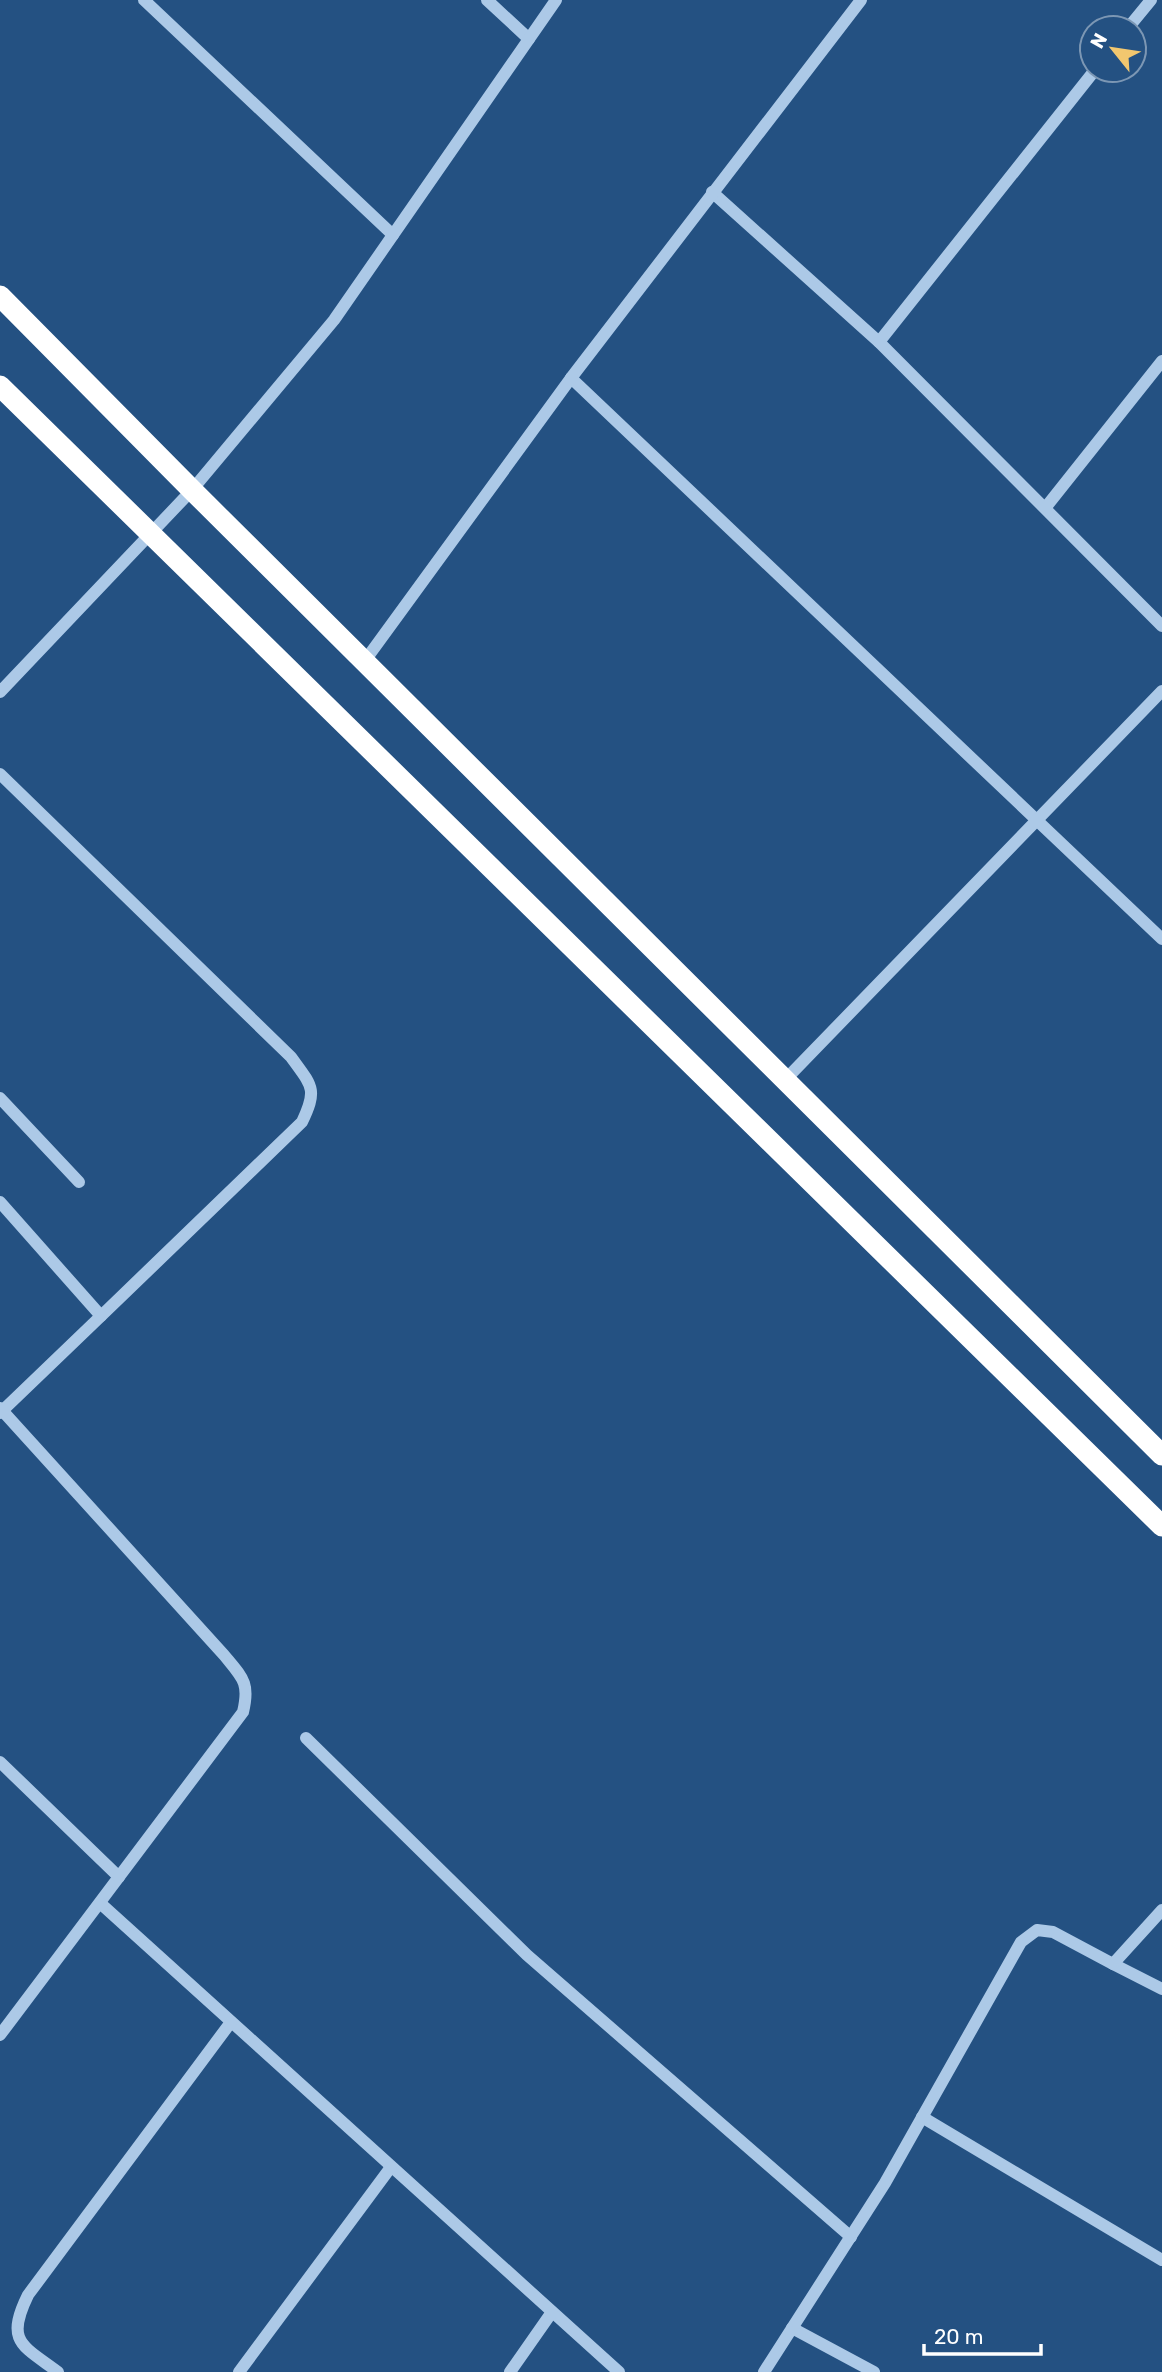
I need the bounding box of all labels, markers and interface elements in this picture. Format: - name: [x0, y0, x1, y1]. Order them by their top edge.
- north arrow: [1078, 14, 1148, 84]
- text: N: [1085, 29, 1112, 52]
- scale bar: [924, 2312, 1041, 2356]
- text: 20 m: [934, 2324, 983, 2349]

